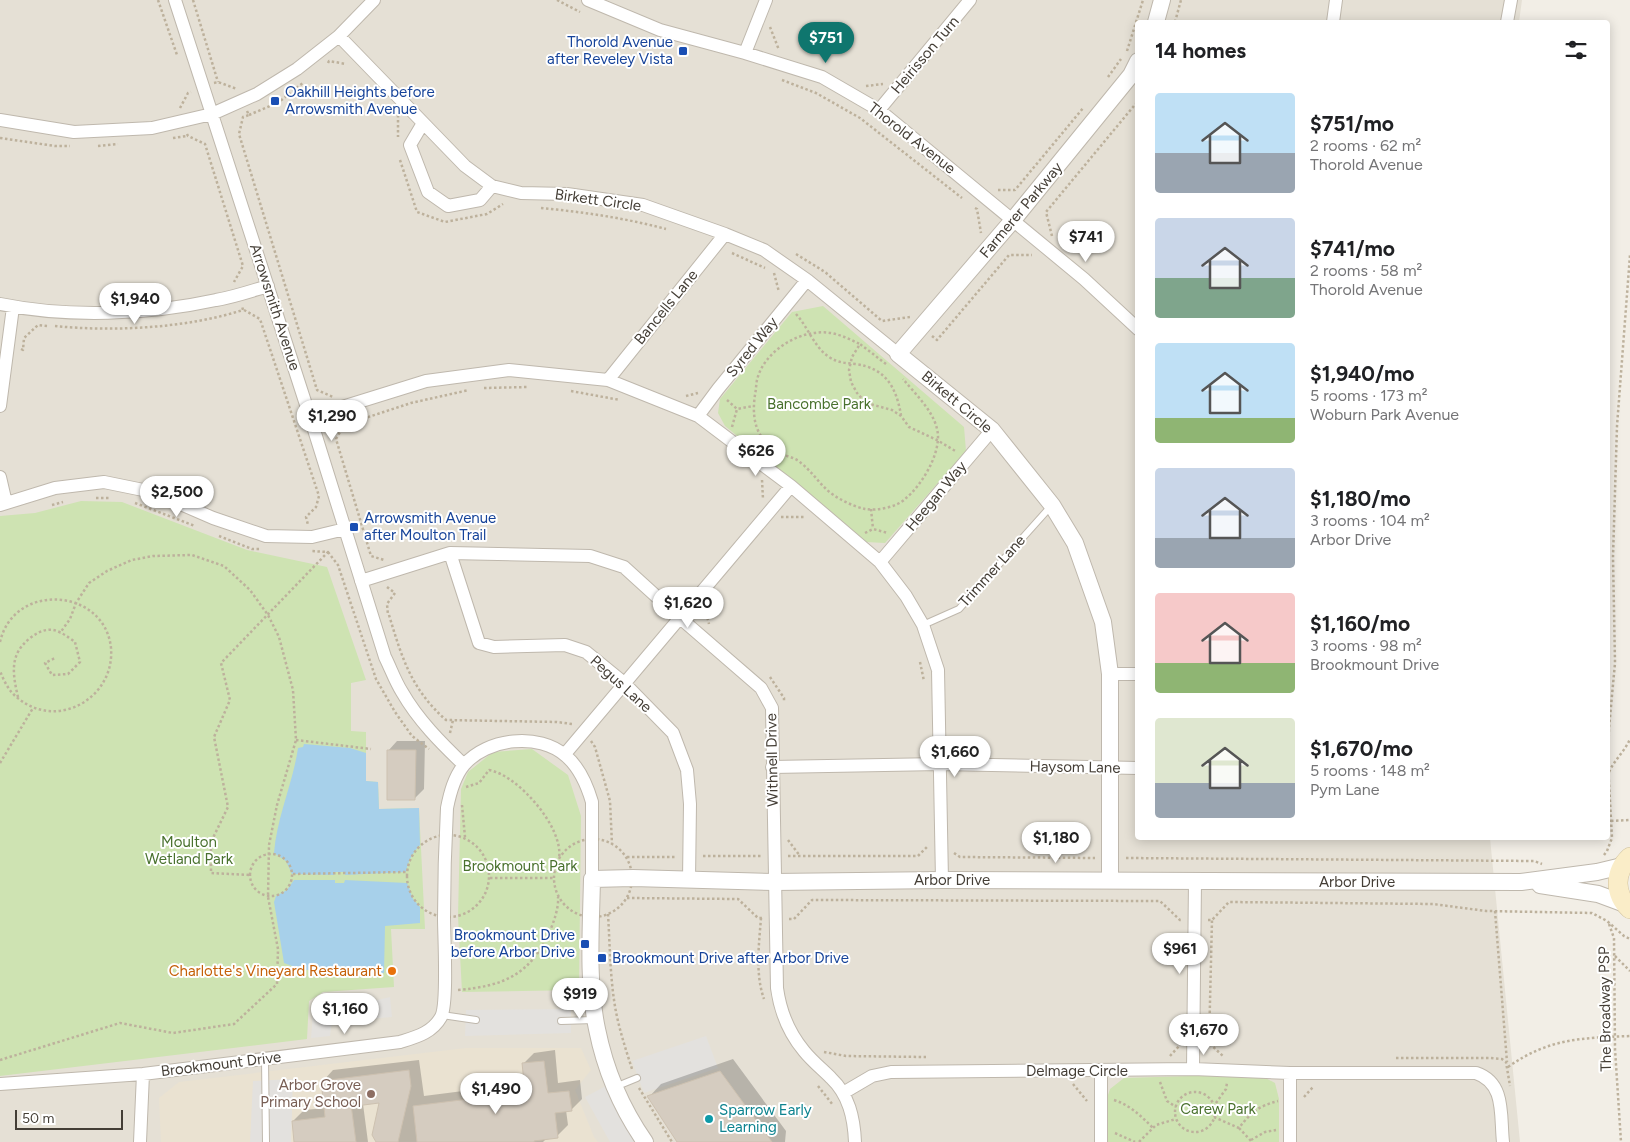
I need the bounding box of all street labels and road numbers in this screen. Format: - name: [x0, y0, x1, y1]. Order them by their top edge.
- street label: Heirisson Turn: [887, 13, 963, 97]
- street label: Thorold Avenue: [865, 98, 959, 178]
- street label: Farmerer Parkway: [976, 158, 1066, 261]
- street label: Birkett Circle: [554, 185, 642, 215]
- street label: Arrowsmith Avenue: [246, 241, 304, 373]
- street label: Bancells Lane: [630, 266, 702, 348]
- street label: Syred Way: [722, 313, 782, 381]
- street label: Birkett Circle: [918, 367, 996, 437]
- street label: Heegan Way: [902, 457, 970, 534]
- street label: Trimmer Lane: [955, 531, 1029, 611]
- street label: Pegus Lane: [587, 652, 655, 716]
- street label: Withnell Drive: [762, 713, 782, 807]
- street label: Haysom Lane: [1029, 757, 1121, 777]
- street label: Arbor Drive: [914, 871, 990, 889]
- street label: Arbor Drive: [1319, 873, 1395, 891]
- street label: The Broadway PSP: [1595, 946, 1615, 1072]
- street label: Brookmount Drive: [160, 1048, 282, 1080]
- street label: Delmage Circle: [1026, 1062, 1128, 1080]

